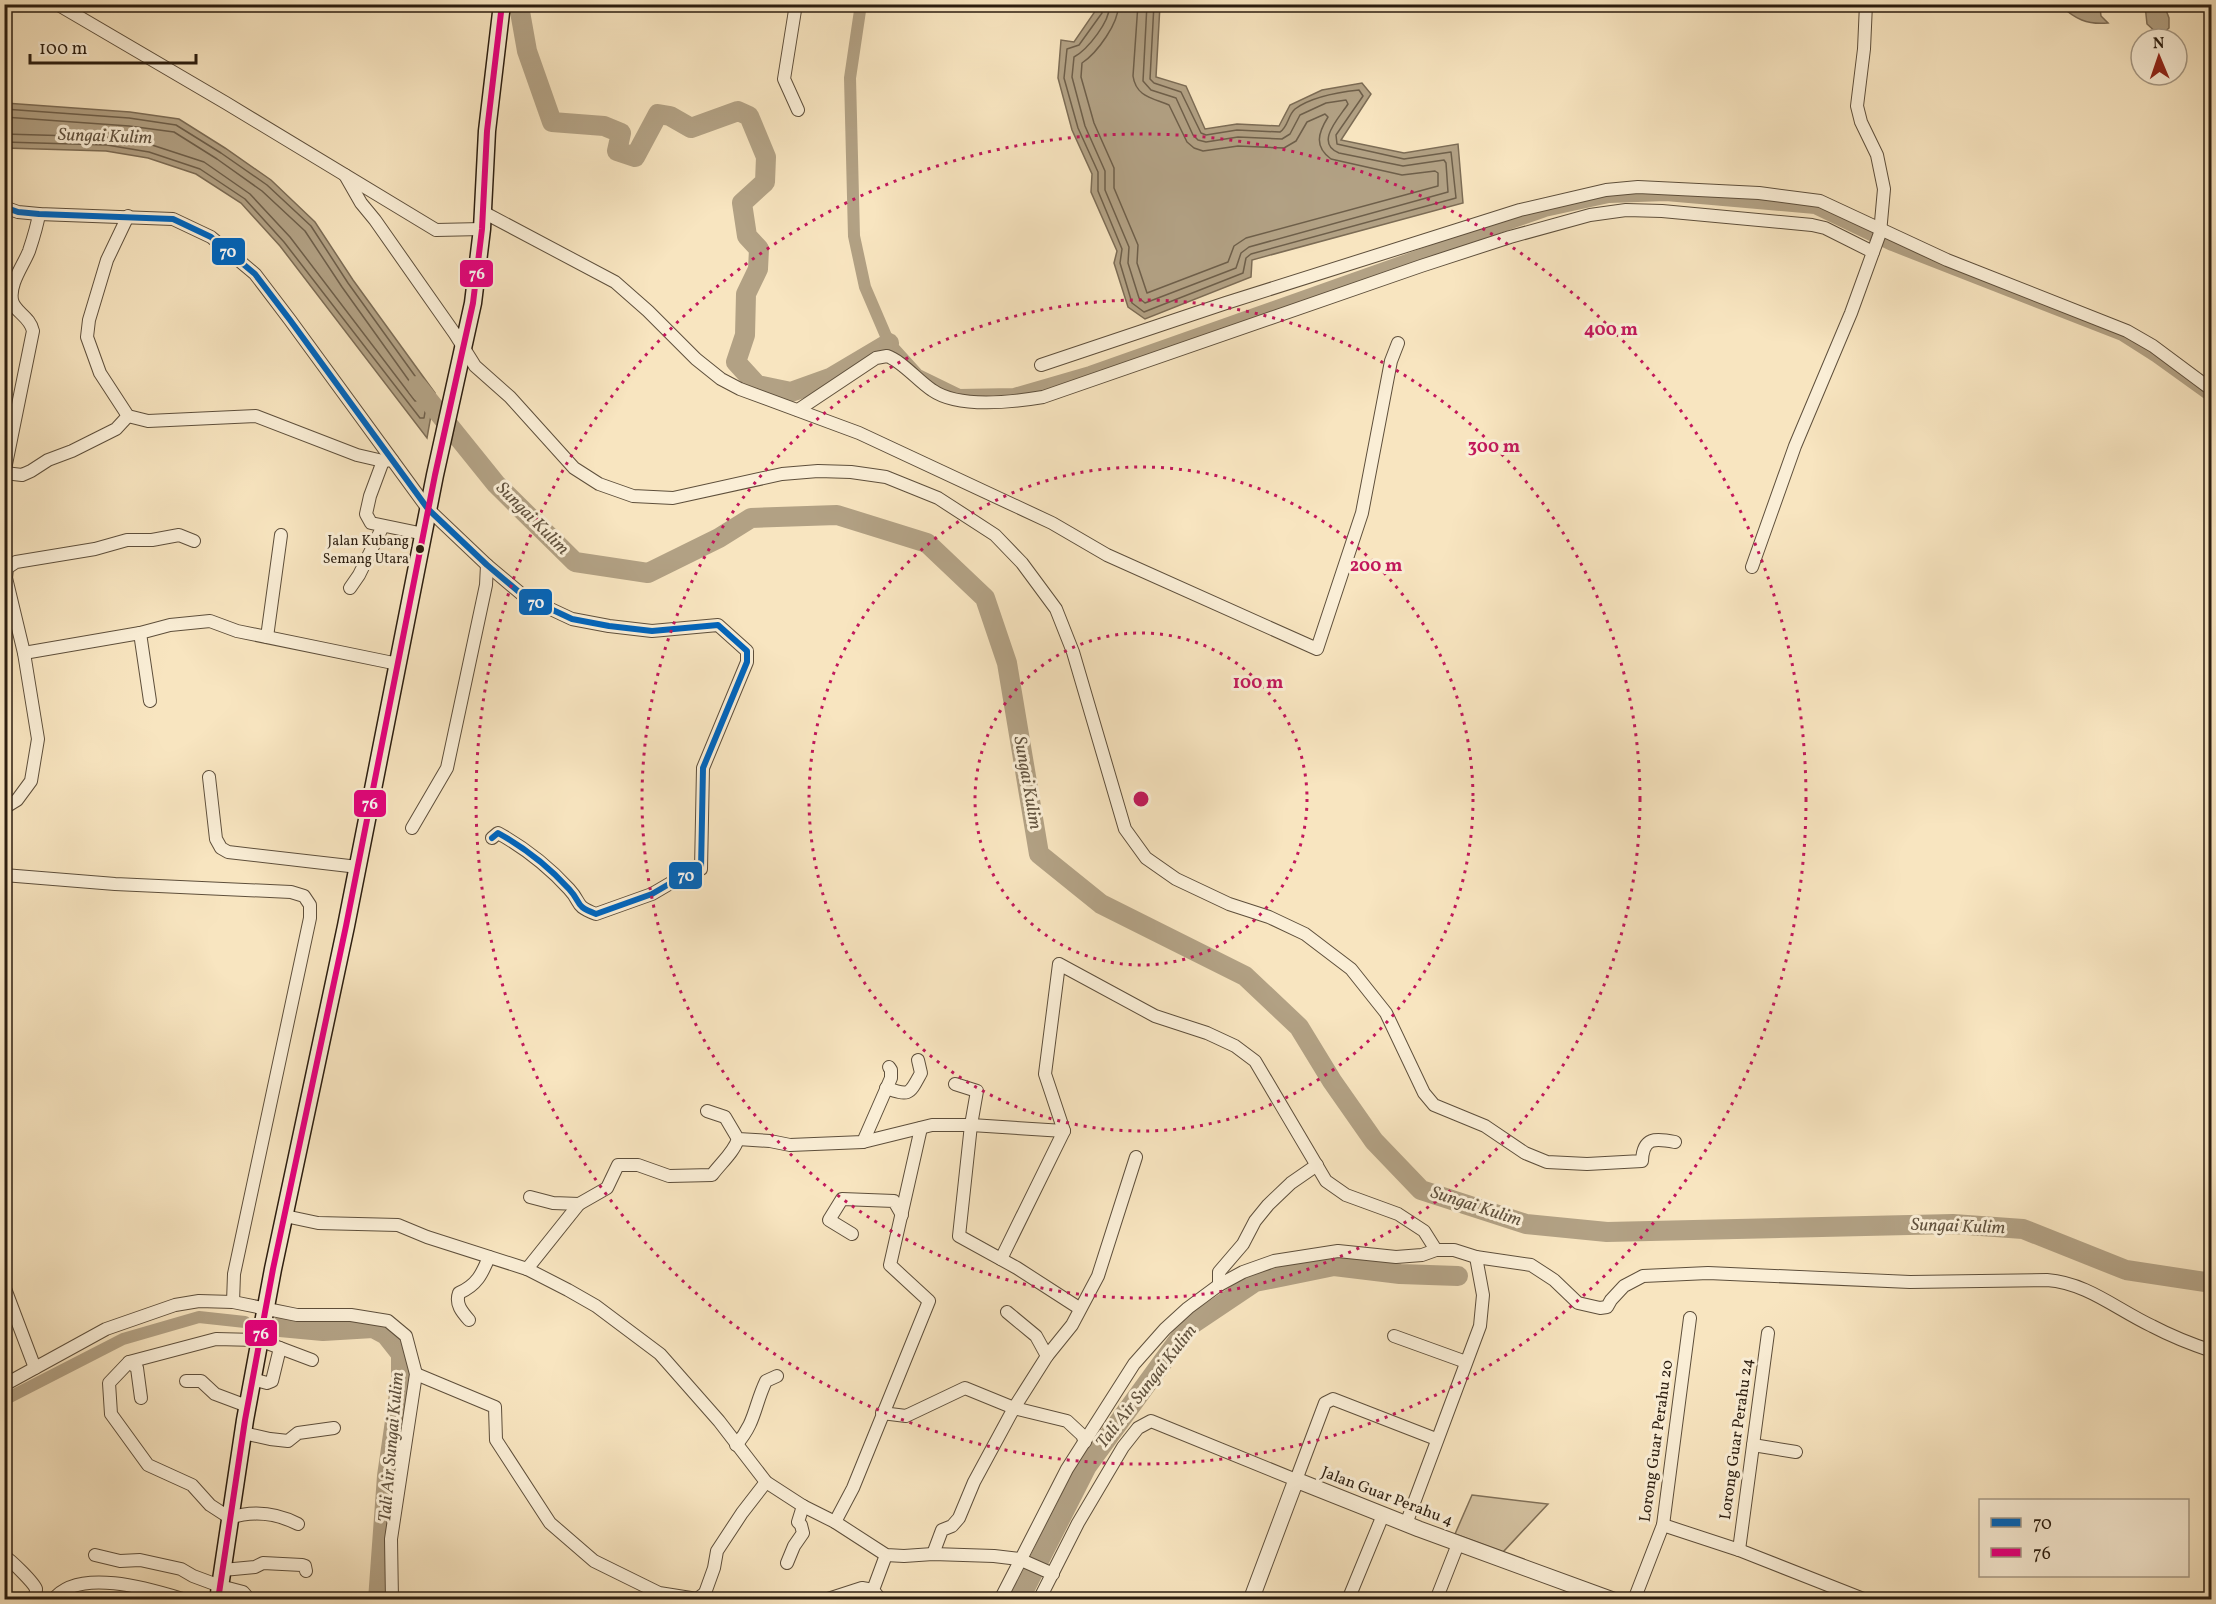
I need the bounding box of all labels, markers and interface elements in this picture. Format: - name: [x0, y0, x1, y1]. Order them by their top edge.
- scale bar: [30, 27, 196, 65]
- north arrow: [2129, 27, 2189, 87]
- text: N: [2152, 33, 2165, 55]
- text: 100 m: [39, 37, 88, 62]
- water label: Sungai Kulim: [57, 123, 153, 151]
- line badge: 70: [211, 237, 246, 266]
- text: 70: [220, 242, 237, 264]
- line badge: 76: [459, 259, 494, 288]
- text: 76: [469, 264, 485, 286]
- text: 400 m: [1584, 318, 1638, 343]
- text: 300 m: [1468, 435, 1520, 460]
- water label: Sungai Kulim: [490, 477, 574, 561]
- place label: Jalan Kubang Semang Utara: [323, 532, 409, 569]
- marker: Jalan Kubang Semang Utara: [414, 543, 426, 555]
- text: 200 m: [1350, 554, 1402, 579]
- line badge: 70: [518, 588, 553, 616]
- text: 70: [528, 593, 545, 615]
- text: 100 m: [1233, 671, 1283, 696]
- water label: Sungai Kulim: [1006, 734, 1048, 832]
- line badge: 76: [353, 789, 387, 818]
- centre of rings: [1131, 789, 1151, 809]
- text: 76: [362, 794, 378, 816]
- line badge: 70: [668, 861, 703, 890]
- text: 70: [678, 866, 695, 888]
- water label: Sungai Kulim: [1427, 1181, 1525, 1234]
- water label: Sungai Kulim: [1910, 1213, 2006, 1241]
- line badge: 76: [244, 1319, 278, 1347]
- water label: Tali Air Sungai Kulim: [1091, 1320, 1203, 1454]
- text: 76: [253, 1324, 269, 1346]
- street label: Lorong Guar Perahu 24: [1715, 1357, 1759, 1521]
- street label: Lorong Guar Perahu 20: [1635, 1359, 1679, 1523]
- water label: Tali Air Sungai Kulim: [373, 1371, 411, 1523]
- street label: Jalan Guar Perahu 4: [1318, 1462, 1456, 1532]
- legend: [1979, 1499, 2189, 1577]
- text: 70: [2033, 1512, 2052, 1537]
- text: 76: [2033, 1542, 2051, 1567]

